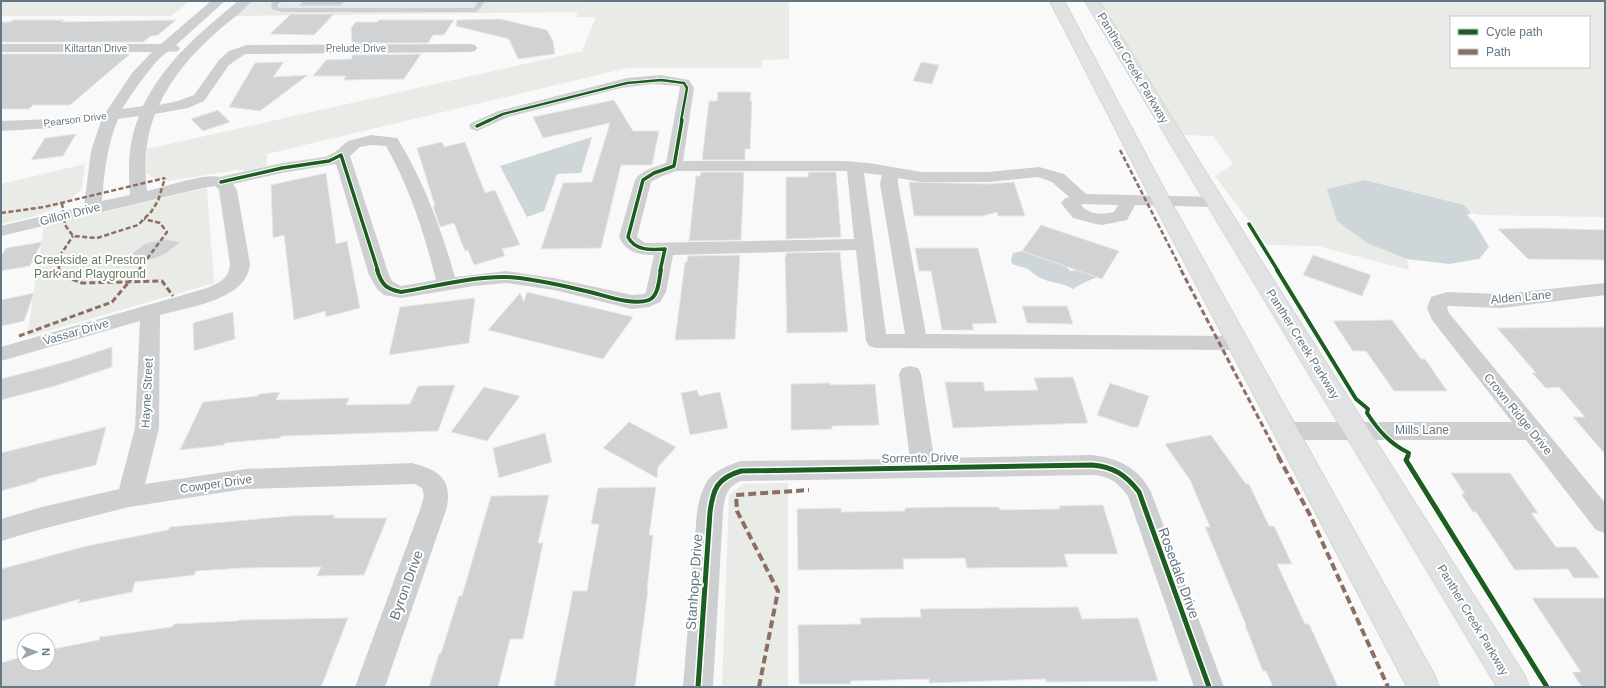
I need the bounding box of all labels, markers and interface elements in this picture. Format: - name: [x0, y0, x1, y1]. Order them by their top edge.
- street label: Panther Creek Parkway: [1094, 10, 1172, 126]
- legend: [1450, 16, 1590, 68]
- text: Cycle path: [1486, 25, 1543, 39]
- street label: Kiltartan Drive: [65, 43, 128, 54]
- street label: Prelude Drive: [326, 43, 387, 54]
- text: Path: [1486, 45, 1511, 59]
- street label: Pearson Drive: [43, 110, 108, 129]
- street label: Gillon Drive: [38, 200, 102, 228]
- park label: Creekside at Preston Park and Playground: [34, 253, 146, 281]
- street label: Panther Creek Parkway: [1263, 287, 1343, 401]
- street label: Alden Lane: [1490, 287, 1552, 307]
- street label: Vassar Drive: [41, 316, 111, 348]
- street label: Hayne Street: [138, 357, 156, 428]
- street label: Crown Ridge Drive: [1481, 370, 1555, 458]
- street label: Mills Lane: [1395, 423, 1449, 437]
- street label: Sorrento Drive: [881, 450, 959, 466]
- street label: Cowper Drive: [179, 472, 253, 496]
- street label: Rosedale Drive: [1155, 525, 1203, 621]
- street label: Stanhope Drive: [683, 533, 705, 631]
- street label: Byron Drive: [386, 548, 426, 622]
- street label: Panther Creek Parkway: [1434, 562, 1512, 678]
- north arrow: [16, 632, 56, 672]
- text: N: [40, 648, 52, 656]

